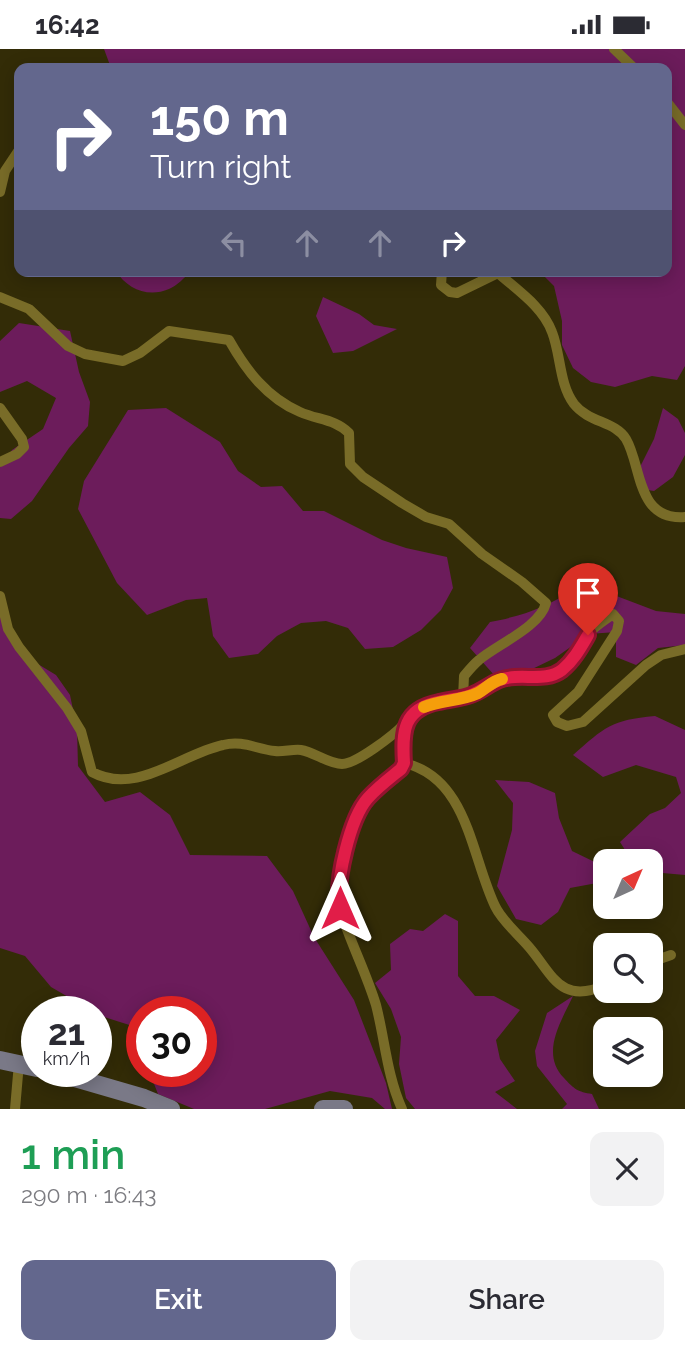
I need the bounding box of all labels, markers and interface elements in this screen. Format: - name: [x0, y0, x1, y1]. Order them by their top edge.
- text: 16:42: [35, 10, 100, 40]
- text: 150 m: [150, 89, 289, 146]
- icon: right: [35, 91, 126, 182]
- text: Turn right: [150, 148, 291, 185]
- icon: left: [215, 224, 253, 262]
- icon: ahead: [288, 224, 326, 262]
- icon: ahead: [361, 224, 399, 262]
- icon: right: [434, 224, 472, 262]
- pin: [558, 563, 618, 635]
- icon: arrive: [569, 574, 607, 612]
- north arrow: [593, 849, 663, 919]
- map controls: [593, 849, 663, 1087]
- position arrow: [303, 871, 377, 945]
- button: search: [593, 933, 663, 1003]
- speed limit sign: 30: [126, 996, 217, 1087]
- text: 21: [48, 1012, 85, 1053]
- button: layers: [593, 1017, 663, 1087]
- text: km/h: [43, 1048, 90, 1069]
- text: 1 min: [21, 1130, 125, 1179]
- button: close: [590, 1132, 664, 1206]
- text: 290 m · 16:43: [21, 1181, 157, 1208]
- button: Exit: [21, 1260, 336, 1340]
- button: Share: [350, 1260, 664, 1340]

